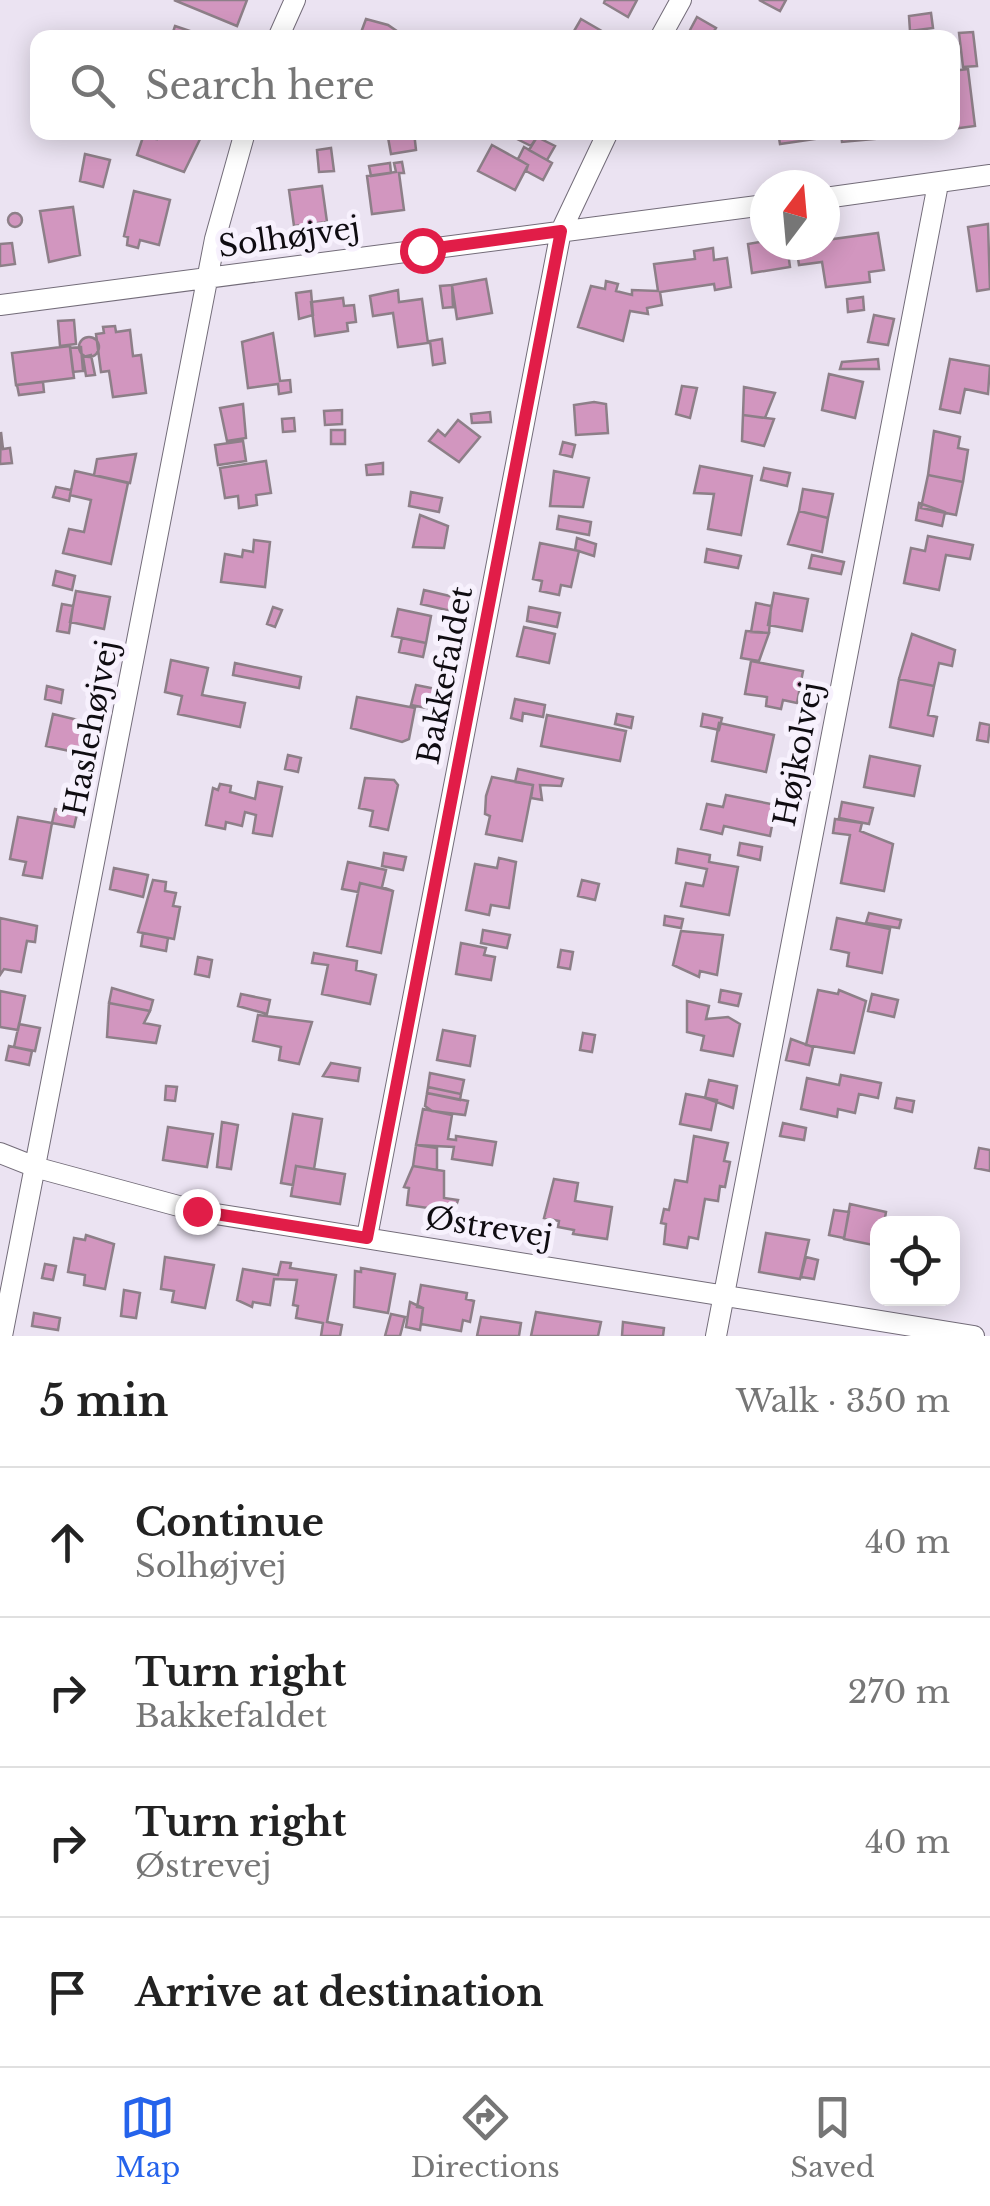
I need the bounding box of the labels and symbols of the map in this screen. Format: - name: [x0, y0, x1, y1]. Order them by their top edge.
- north arrow: [750, 170, 840, 260]
- street label: Solhøjvej: [216, 209, 362, 265]
- route start: [400, 228, 446, 274]
- street label: Bakkefaldet: [410, 582, 480, 767]
- street label: Haslehøjvej: [56, 637, 126, 819]
- street label: Højkolvej: [766, 679, 830, 829]
- route end: [175, 1189, 221, 1235]
- street label: Østrevej: [423, 1199, 555, 1255]

